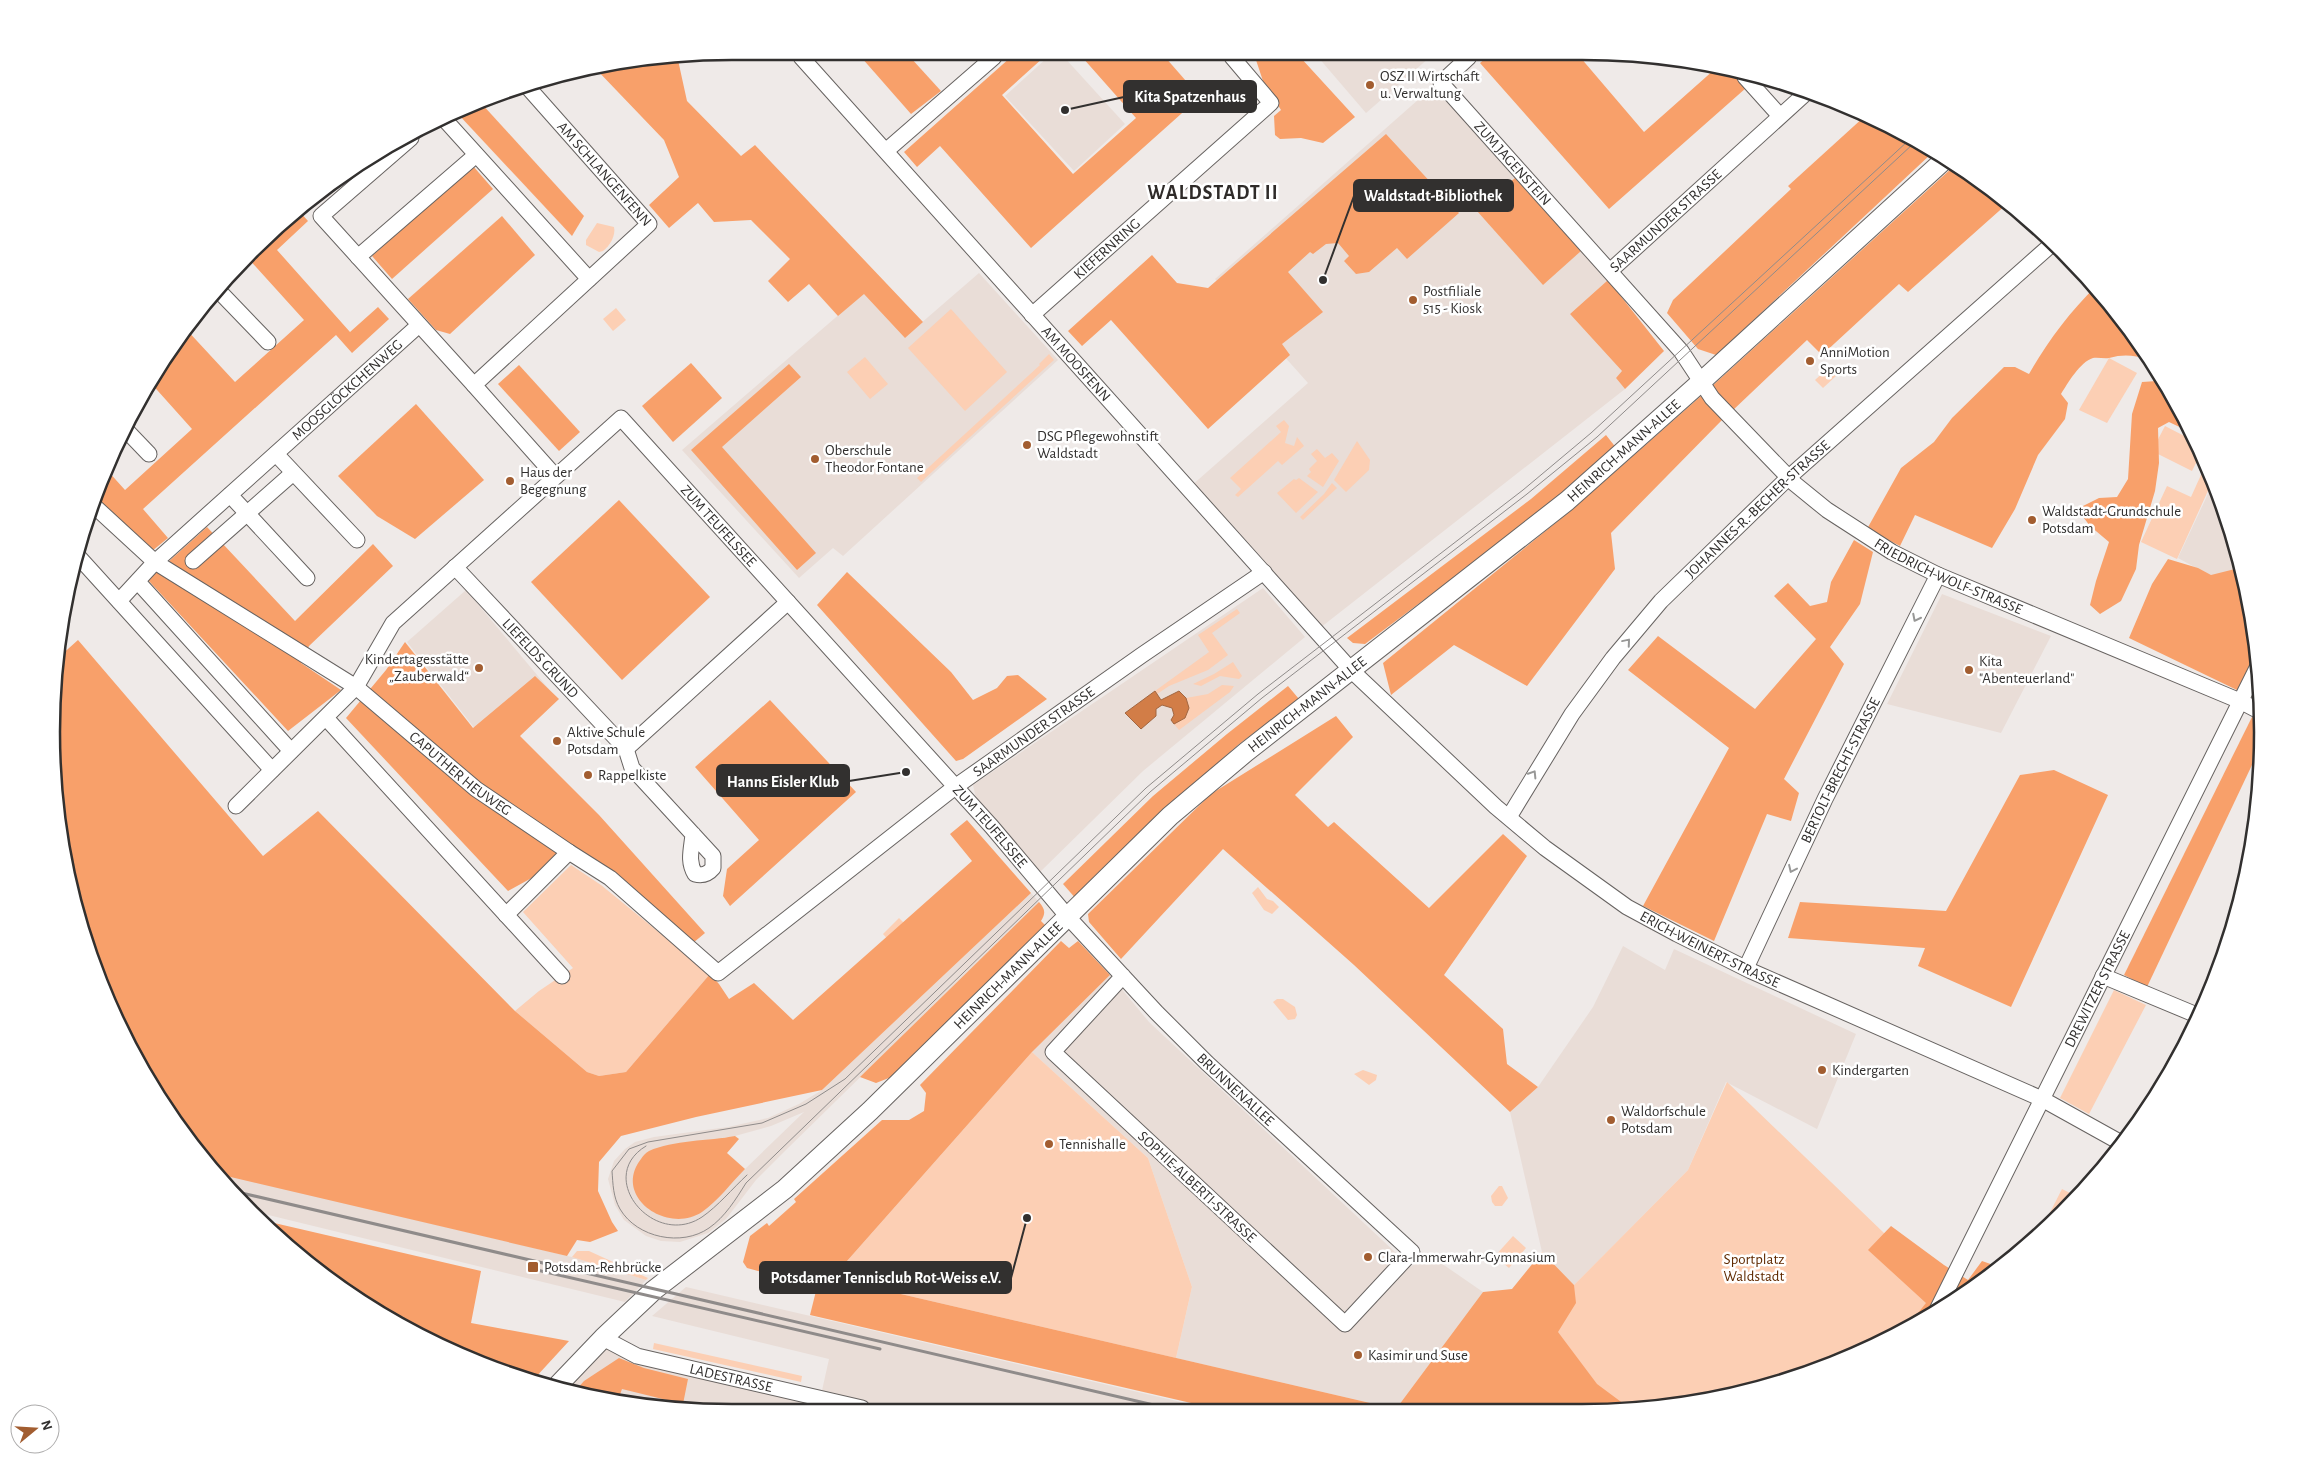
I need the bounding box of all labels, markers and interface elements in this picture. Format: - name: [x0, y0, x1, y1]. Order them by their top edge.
- place label: OSZ II Wirtschaft u. Verwaltung: [1380, 69, 1480, 101]
- marker: OSZ II Wirtschaft u. Verwaltung: [1364, 79, 1376, 91]
- callout: Kita Spatzenhaus: [1124, 81, 1256, 112]
- text: Kita Spatzenhaus: [1134, 89, 1246, 105]
- street label: ZUM JAGENSTEIN: [1472, 118, 1554, 208]
- street label: AM SCHLANGENFENN: [555, 119, 655, 229]
- street label: SAARMUNDER STRASSE: [1607, 166, 1724, 275]
- callout: Waldstadt-Bibliothek: [1354, 180, 1513, 211]
- district label: WALDSTADT II: [1147, 183, 1279, 203]
- text: Waldstadt-Bibliothek: [1364, 188, 1502, 204]
- street label: KIEFERNRING: [1071, 215, 1143, 282]
- place label: Postfiliale 515 - Kiosk: [1423, 284, 1482, 316]
- marker: Postfiliale 515 - Kiosk: [1407, 294, 1419, 306]
- street label: AM MOOSFENN: [1039, 323, 1114, 404]
- street label: MOOSGLÖCKCHENWEG: [289, 336, 405, 443]
- place label: AnniMotion Sports: [1820, 345, 1890, 377]
- marker: AnniMotion Sports: [1804, 355, 1816, 367]
- street label: HEINRICH-MANN-ALLEE: [1564, 397, 1683, 505]
- place label: DSG Pflegewohnstift Waldstadt: [1037, 429, 1159, 461]
- street label: JOHANNES-R.-BECHER-STRASSE: [1682, 437, 1833, 581]
- marker: DSG Pflegewohnstift Waldstadt: [1021, 439, 1033, 451]
- place label: Oberschule Theodor Fontane: [825, 443, 924, 475]
- marker: Oberschule Theodor Fontane: [809, 453, 821, 465]
- place label: Haus der Begegnung: [520, 465, 587, 497]
- marker: Haus der Begegnung: [504, 475, 516, 487]
- street label: ZUM TEUFELSSEE: [678, 482, 759, 569]
- place label: Waldstadt-Grundschule Potsdam: [2042, 504, 2181, 536]
- marker: Waldstadt-Grundschule Potsdam: [2026, 514, 2038, 526]
- street label: FRIEDRICH-WOLF-STRASSE: [1872, 535, 2025, 617]
- one-way arrow: [1912, 613, 1922, 622]
- street label: LIEFELDS GRUND: [500, 615, 582, 701]
- one-way arrow: [1621, 638, 1630, 647]
- place label: Kindertagesstätte „Zauberwald“: [365, 652, 470, 684]
- street label: HEINRICH-MANN-ALLEE: [1245, 654, 1369, 755]
- place label: Kita "Abenteuerland": [1979, 654, 2074, 686]
- marker: Kindertagesstätte „Zauberwald“: [473, 662, 485, 674]
- marker: Kita "Abenteuerland": [1963, 664, 1975, 676]
- street label: SAARMUNDER STRASSE: [970, 684, 1097, 779]
- street label: BERTOLT-BRECHT-STRASSE: [1798, 695, 1882, 845]
- place label: Aktive Schule Potsdam: [567, 725, 645, 757]
- street label: CAPUTHER HEUWEG: [407, 728, 514, 818]
- marker: Aktive Schule Potsdam: [551, 735, 563, 747]
- callout: Hanns Eisler Klub: [717, 765, 849, 796]
- place label: Rappelkiste: [598, 768, 666, 783]
- marker: Rappelkiste: [582, 769, 594, 781]
- one-way arrow: [1527, 771, 1536, 780]
- text: Hanns Eisler Klub: [727, 774, 839, 790]
- street label: ZUM TEUFELSSEE: [950, 782, 1030, 870]
- one-way arrow: [1788, 864, 1798, 873]
- street label: ERICH-WEINERT-STRASSE: [1638, 908, 1782, 990]
- street label: HEINRICH-MANN-ALLEE: [951, 919, 1065, 1032]
- street label: DREWITZER STRASSE: [2062, 928, 2132, 1050]
- street label: BRUNNENALLEE: [1194, 1050, 1277, 1128]
- place label: Kindergarten: [1832, 1063, 1909, 1078]
- marker: Kindergarten: [1816, 1064, 1828, 1076]
- place label: Waldorfschule Potsdam: [1621, 1104, 1706, 1136]
- marker: Waldorfschule Potsdam: [1605, 1114, 1617, 1126]
- street label: SOPHIE-ALBERTI-STRASSE: [1135, 1129, 1259, 1245]
- place label: Tennishalle: [1059, 1137, 1126, 1152]
- marker: Tennishalle: [1043, 1138, 1055, 1150]
- place label: Clara-Immerwahr-Gymnasium: [1378, 1250, 1555, 1265]
- marker: Clara-Immerwahr-Gymnasium: [1362, 1251, 1374, 1263]
- park label: Sportplatz Waldstadt: [1724, 1252, 1785, 1284]
- marker: Potsdam-Rehbrücke: [526, 1260, 540, 1274]
- place label: Potsdam-Rehbrücke: [544, 1260, 661, 1275]
- callout: Potsdamer Tennisclub Rot-Weiss e.V.: [760, 1262, 1011, 1293]
- text: Potsdamer Tennisclub Rot-Weiss e.V.: [771, 1270, 1001, 1286]
- place label: Kasimir und Suse: [1368, 1348, 1468, 1363]
- marker: Kasimir und Suse: [1352, 1349, 1364, 1361]
- street label: LADESTRASSE: [688, 1361, 774, 1395]
- north arrow: [10, 1404, 60, 1454]
- text: N: [38, 1418, 55, 1432]

